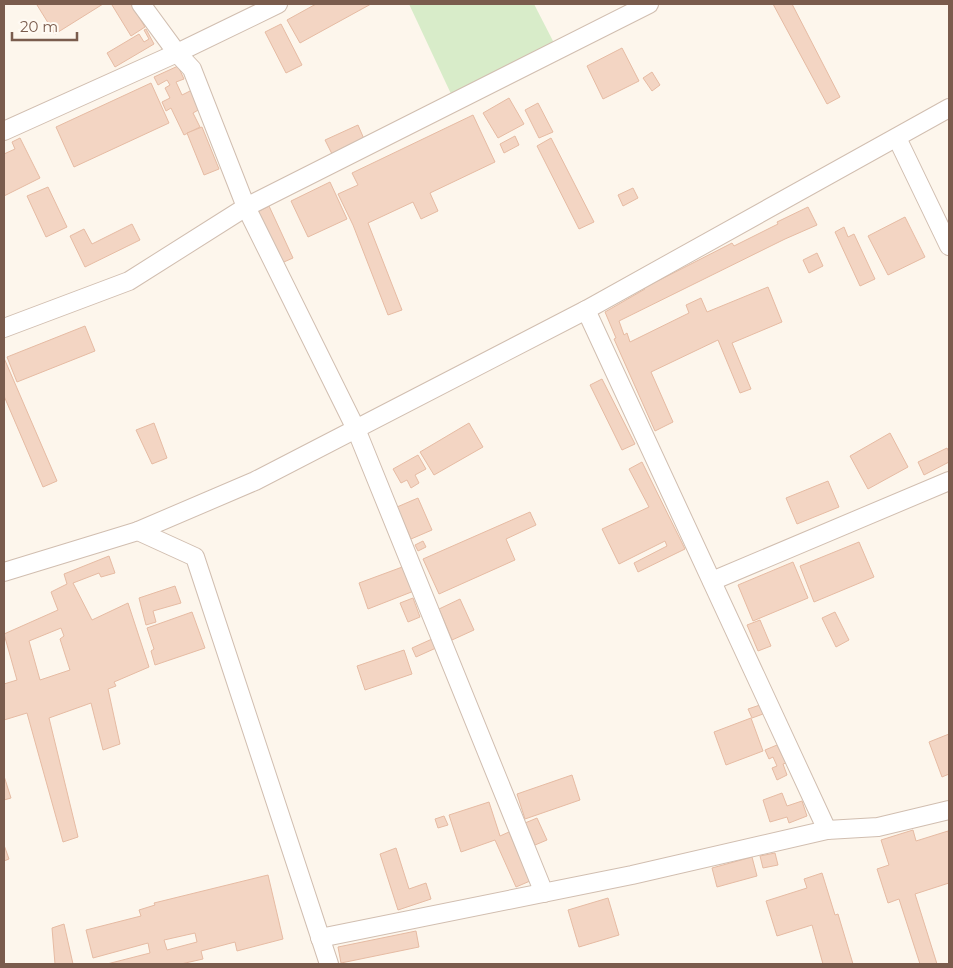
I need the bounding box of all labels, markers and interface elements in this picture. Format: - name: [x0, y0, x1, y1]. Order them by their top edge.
- scale bar: [12, 10, 78, 42]
- text: 20 m: [20, 17, 58, 36]

